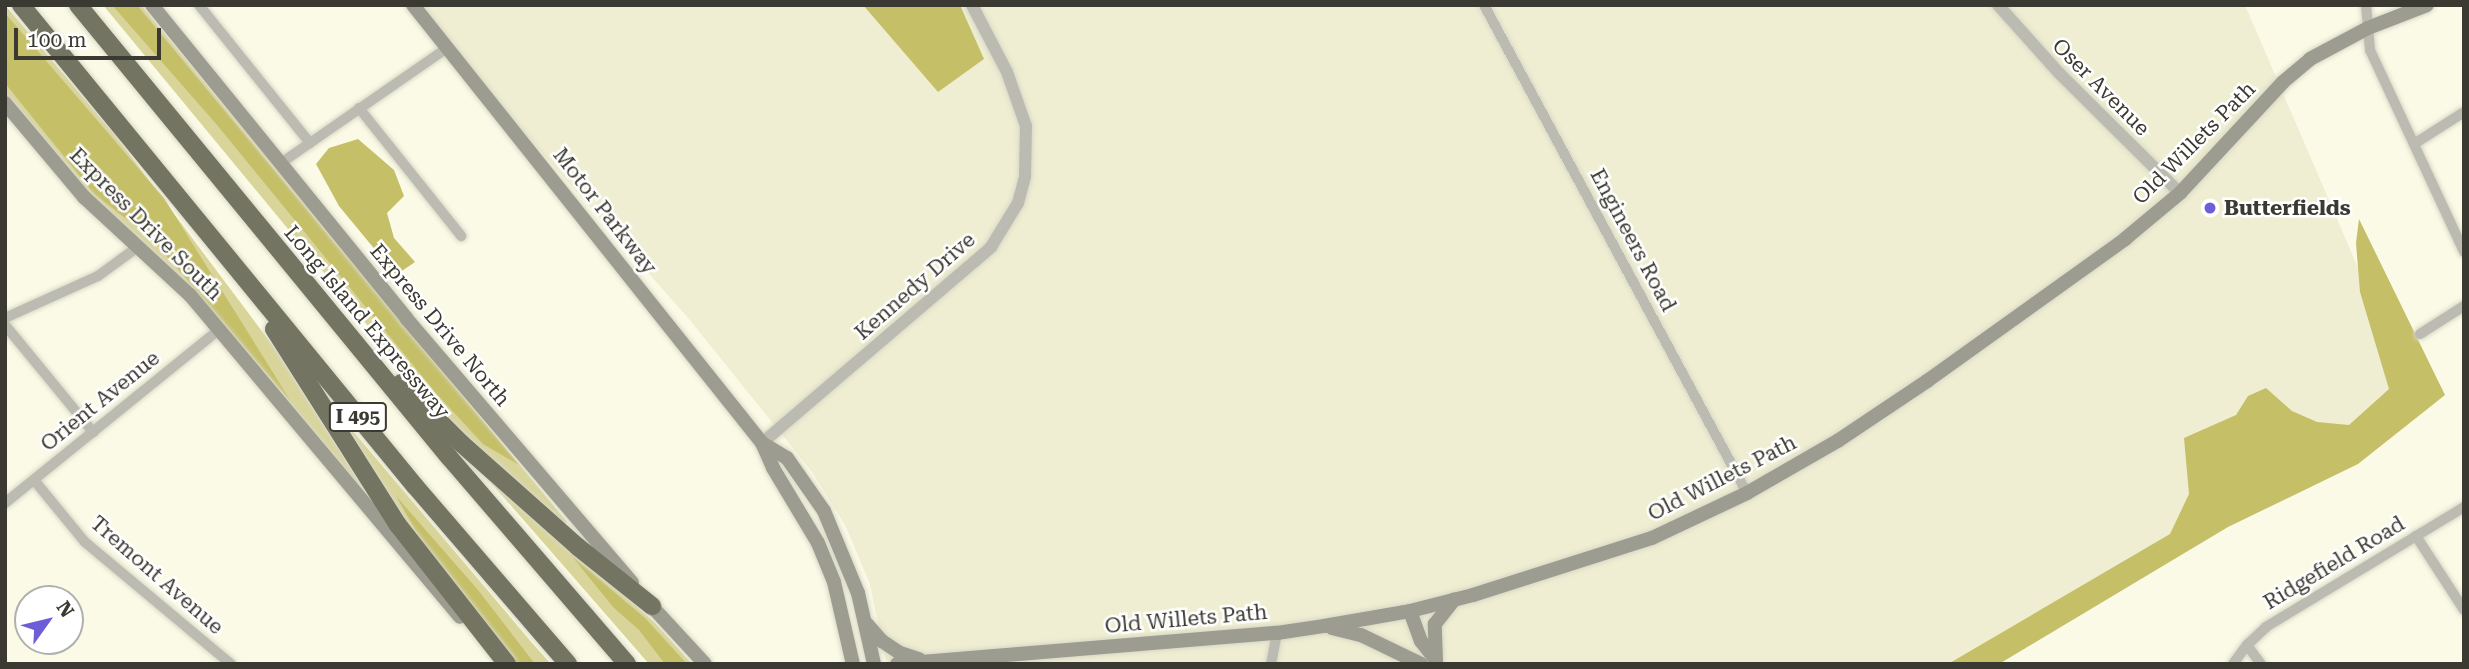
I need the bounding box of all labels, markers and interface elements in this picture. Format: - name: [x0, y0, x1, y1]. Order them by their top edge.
- scale bar: [18, 14, 164, 58]
- text: 100 m: [27, 28, 87, 52]
- street label: Oser Avenue: [2047, 33, 2155, 141]
- street label: Old Willets Path: [2127, 76, 2261, 210]
- street label: Express Drive South: [65, 143, 227, 305]
- street label: Motor Parkway: [548, 143, 662, 279]
- street label: Engineers Road: [1585, 164, 1681, 316]
- place label: Butterfields: [2224, 195, 2351, 221]
- marker: Butterfields: [2202, 200, 2218, 216]
- street label: Long Island Expressway: [279, 220, 455, 424]
- street label: Kennedy Drive: [850, 227, 980, 345]
- street label: Express Drive North: [365, 239, 515, 411]
- street label: Orient Avenue: [36, 345, 164, 457]
- road number: I 495: [328, 402, 388, 432]
- street label: Old Willets Path: [1644, 430, 1800, 526]
- street label: Tremont Avenue: [85, 510, 229, 640]
- street label: Ridgefield Road: [2259, 511, 2409, 615]
- north arrow: [14, 585, 84, 655]
- text: N: [52, 597, 79, 622]
- street label: Old Willets Path: [1104, 599, 1268, 639]

